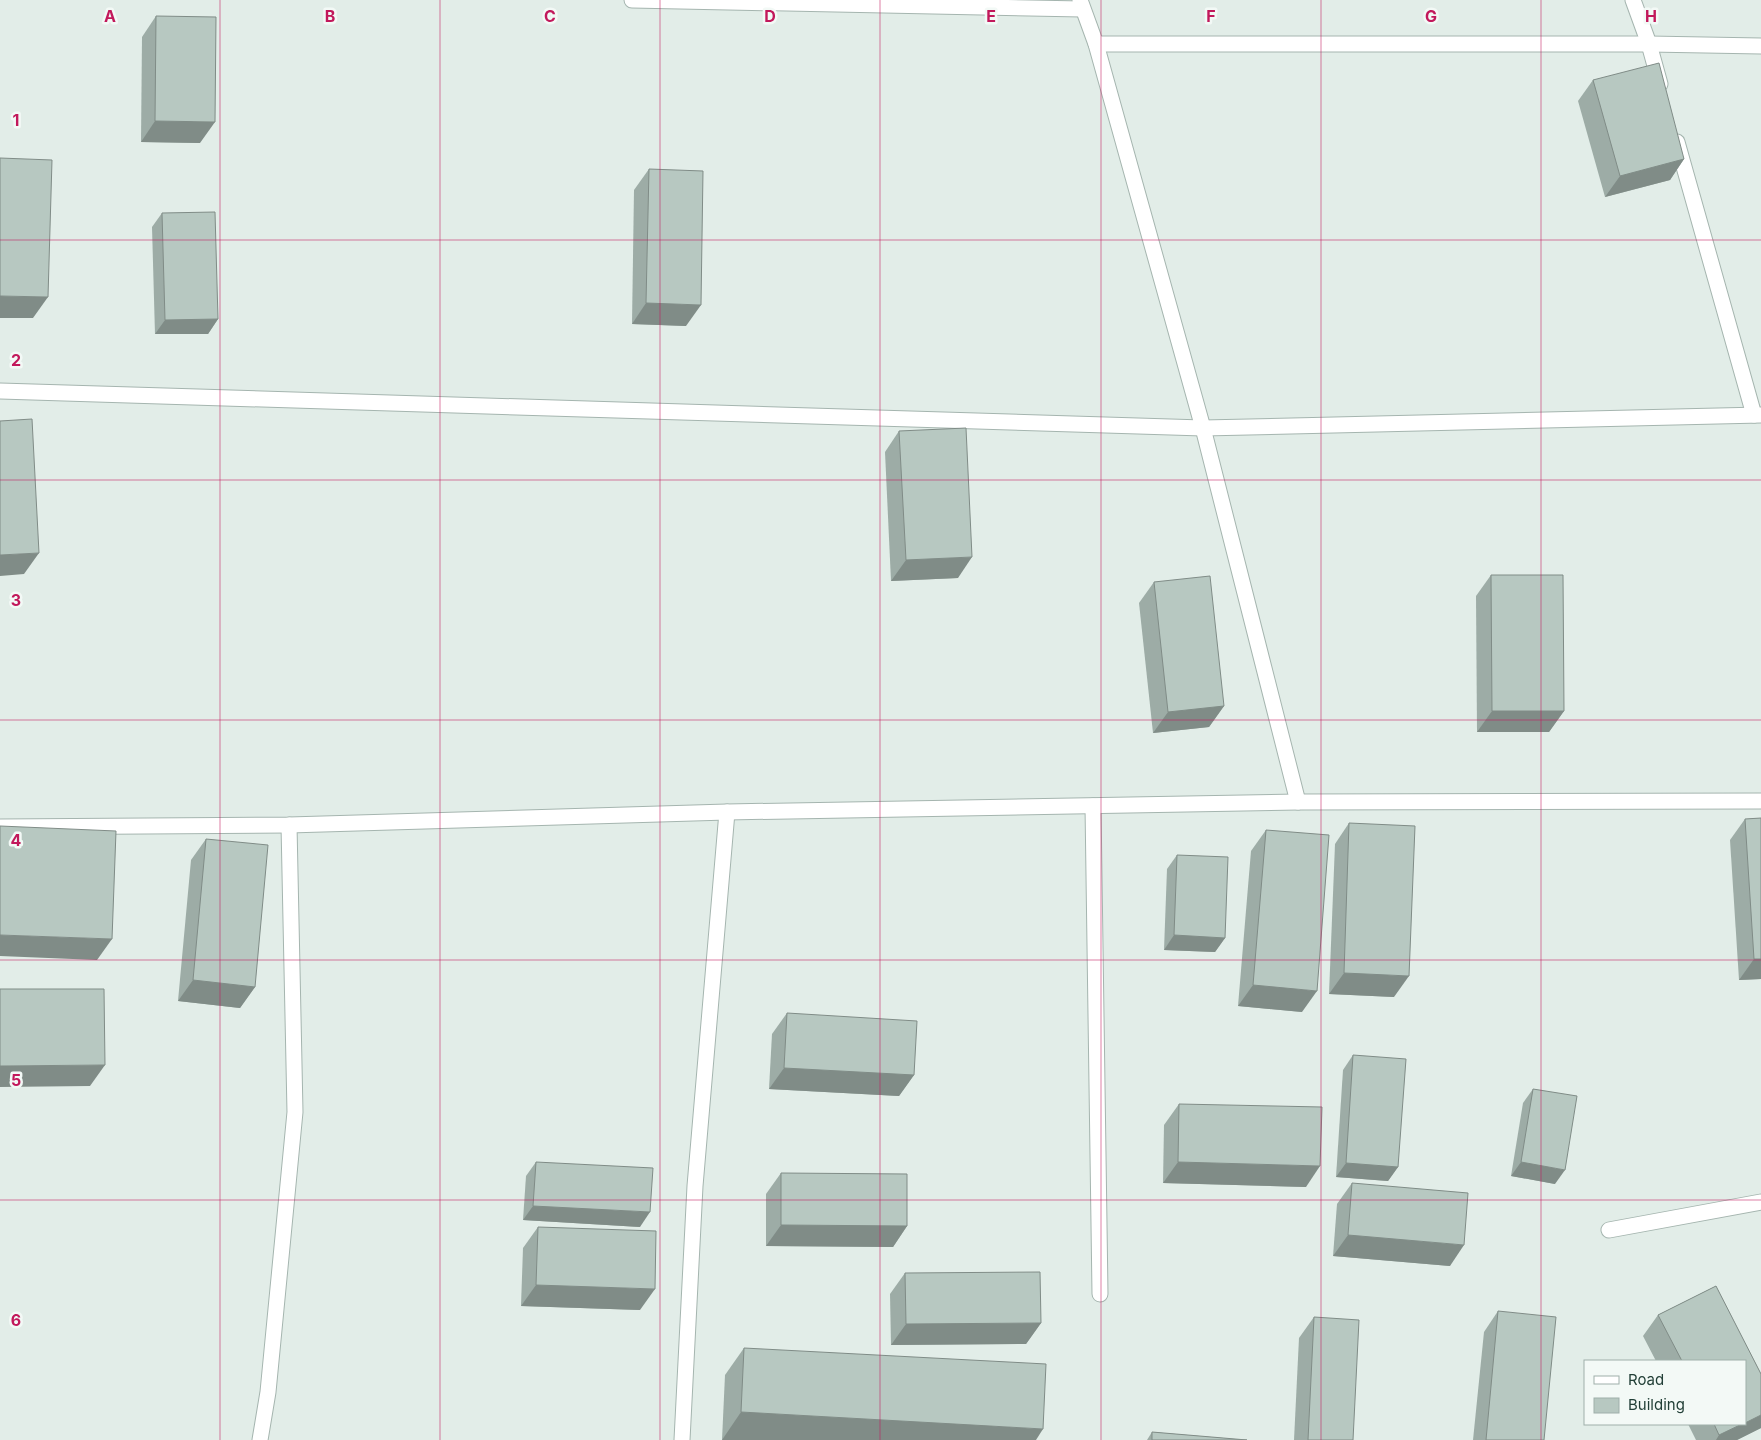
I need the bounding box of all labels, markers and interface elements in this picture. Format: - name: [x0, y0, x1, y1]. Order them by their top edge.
- text: A: [104, 6, 116, 26]
- text: B: [325, 6, 335, 26]
- text: C: [544, 6, 556, 26]
- text: D: [764, 6, 776, 26]
- text: E: [986, 6, 996, 26]
- text: F: [1206, 6, 1216, 26]
- text: G: [1425, 6, 1437, 26]
- text: H: [1645, 6, 1657, 26]
- text: 1: [13, 110, 19, 130]
- text: 2: [11, 350, 21, 370]
- text: 3: [11, 590, 21, 610]
- text: 4: [11, 830, 22, 850]
- text: 5: [11, 1070, 21, 1090]
- text: 6: [11, 1310, 21, 1330]
- legend: [1584, 1360, 1746, 1425]
- text: Road: [1628, 1370, 1664, 1389]
- text: Building: [1628, 1395, 1685, 1414]

